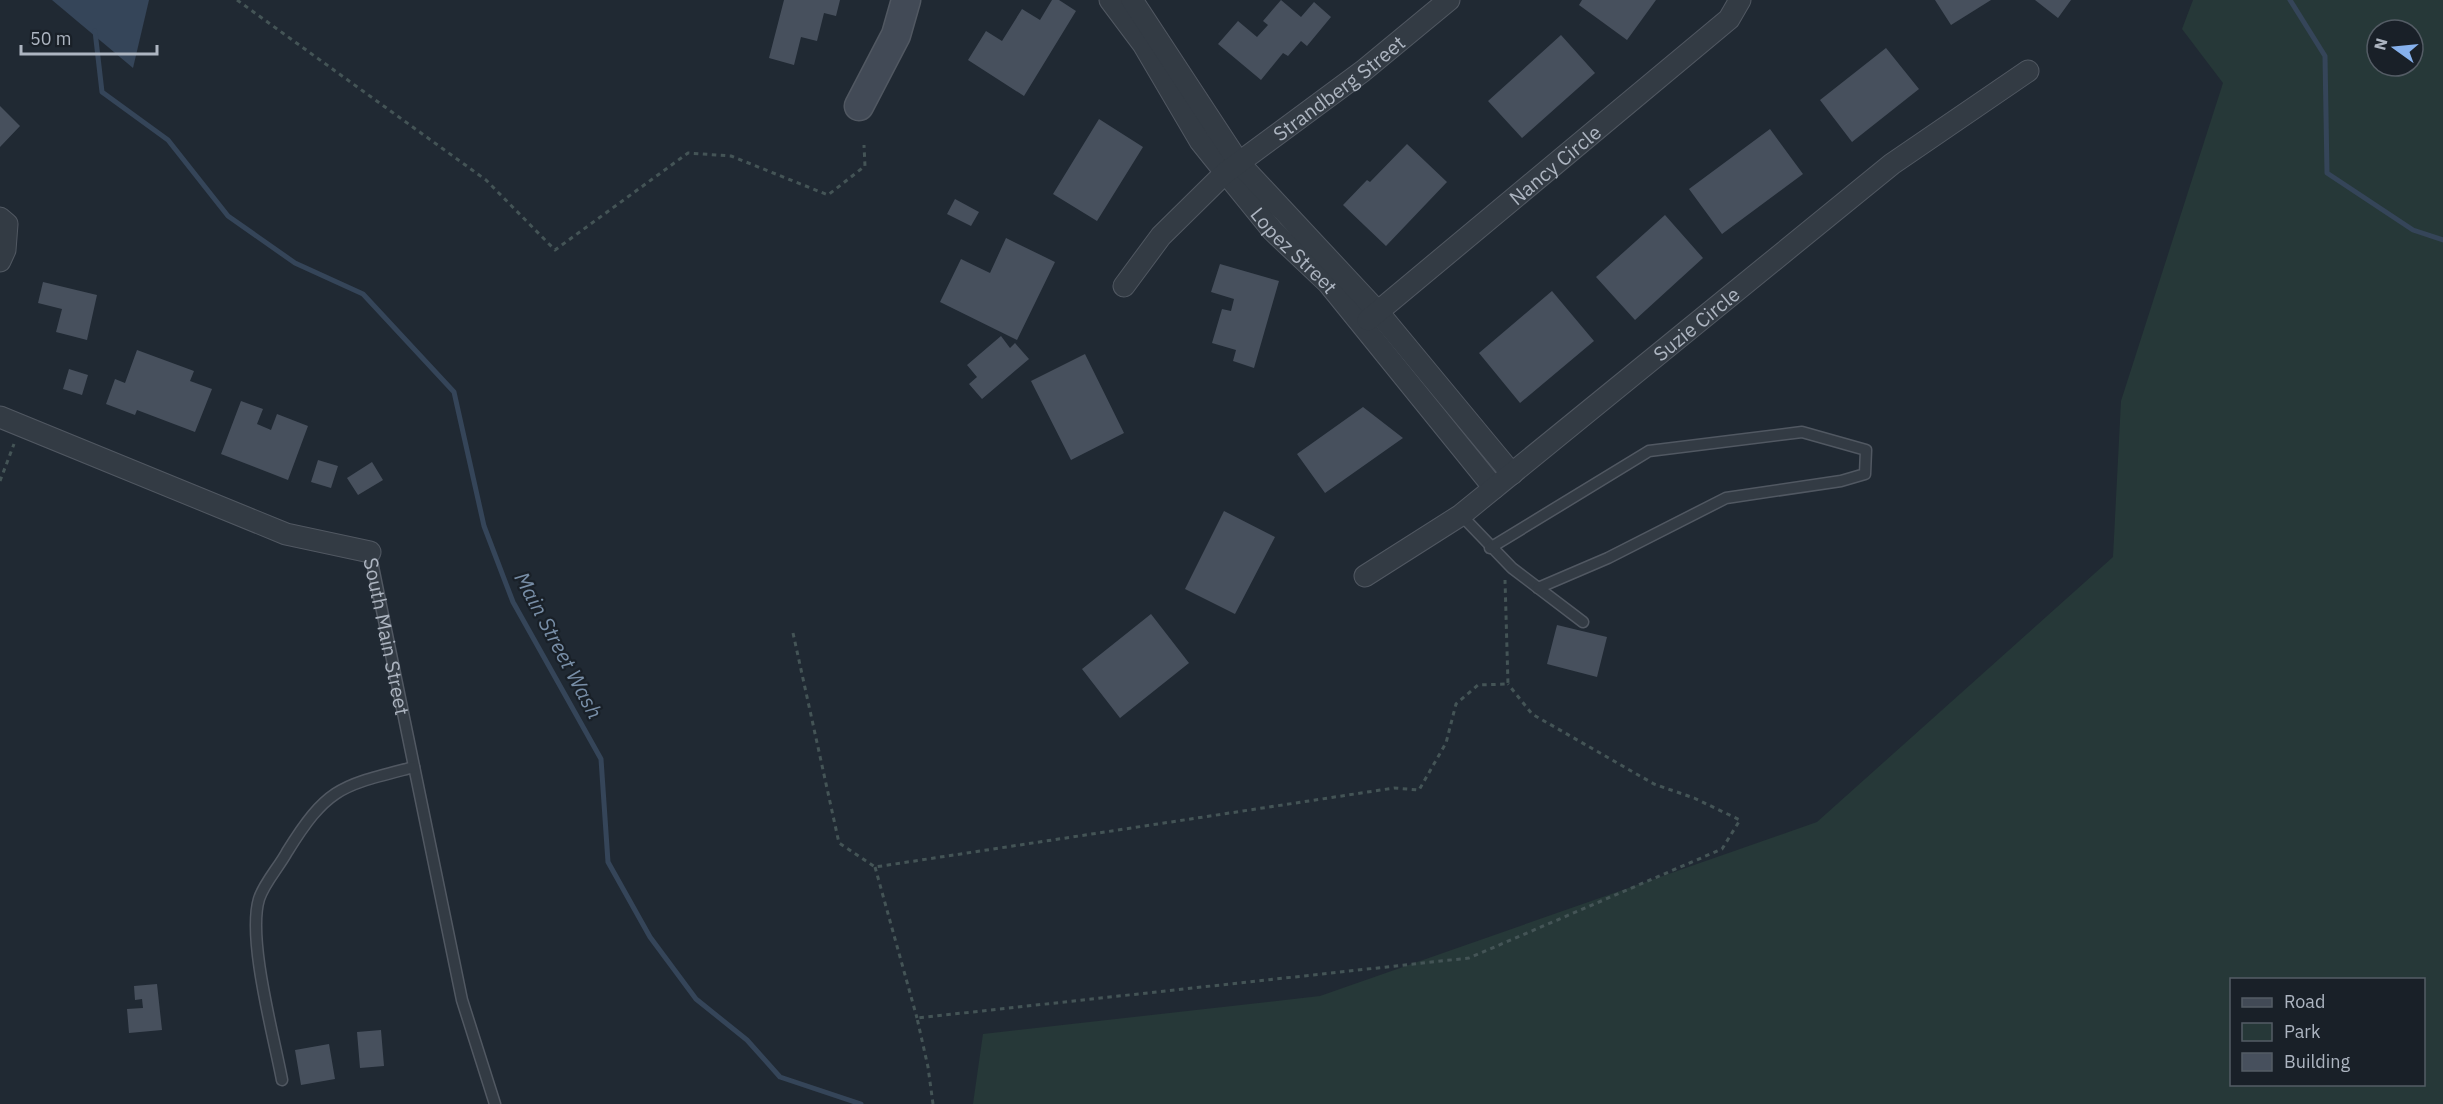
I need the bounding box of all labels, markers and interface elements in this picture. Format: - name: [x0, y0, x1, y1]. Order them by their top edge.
- scale bar: [21, 18, 158, 56]
- north arrow: [2365, 18, 2425, 78]
- text: 50 m: [30, 27, 72, 50]
- street label: Strandberg Street: [1267, 29, 1410, 147]
- text: N: [2369, 36, 2392, 52]
- street label: Nancy Circle: [1503, 118, 1606, 211]
- street label: Lopez Street: [1245, 201, 1344, 299]
- street label: Suzie Circle: [1647, 280, 1745, 367]
- street label: South Main Street: [358, 555, 417, 717]
- water label: Main Street Wash: [509, 567, 609, 723]
- legend: [2230, 978, 2425, 1086]
- text: Road: [2284, 990, 2325, 1013]
- text: Park: [2284, 1020, 2321, 1043]
- text: Building: [2284, 1050, 2351, 1073]

